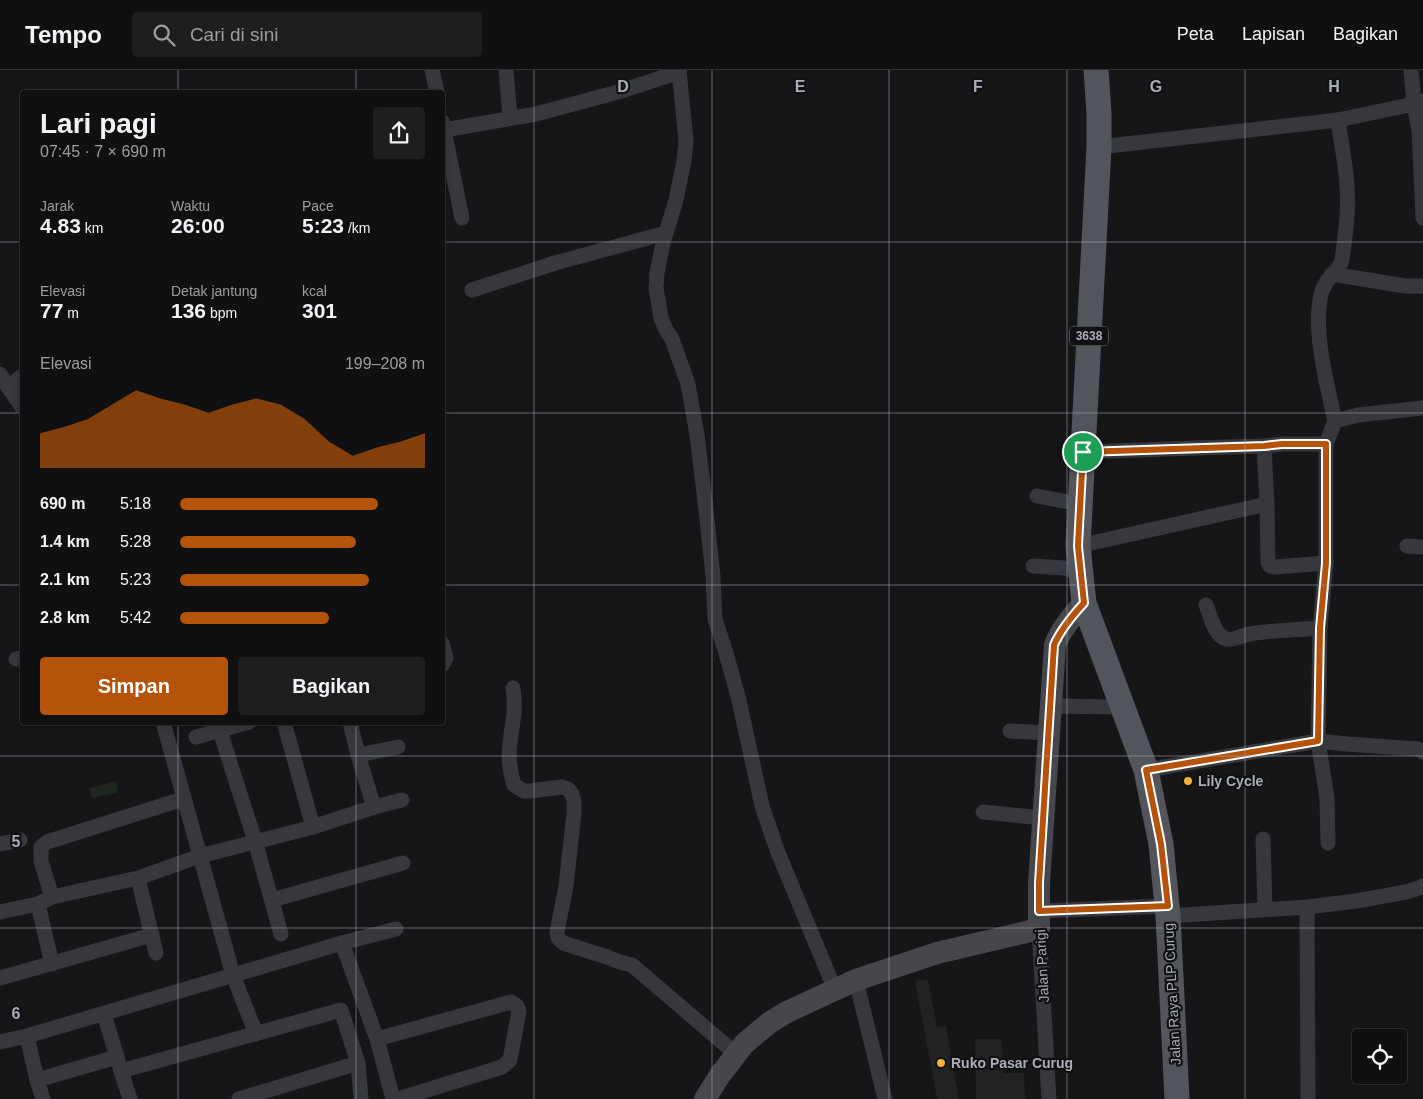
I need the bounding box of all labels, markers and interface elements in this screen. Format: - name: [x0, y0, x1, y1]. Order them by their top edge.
- search box: [132, 12, 482, 57]
- text: Tempo: [25, 21, 102, 48]
- icon: search: [150, 21, 178, 49]
- text: Cari di sini: [190, 24, 279, 45]
- text: Peta: [1177, 24, 1214, 44]
- text: Lapisan: [1242, 24, 1305, 44]
- text: Bagikan: [1333, 24, 1398, 44]
- text: D: [617, 78, 629, 95]
- text: E: [795, 78, 806, 95]
- text: F: [973, 78, 983, 95]
- text: G: [1150, 78, 1162, 95]
- text: H: [1328, 78, 1340, 95]
- button: share: [373, 107, 425, 159]
- text: Lari pagi: [40, 108, 157, 139]
- text: 07:45 · 7 × 690 m: [40, 143, 166, 160]
- text: Jarak: [40, 198, 74, 214]
- text: Waktu: [171, 198, 210, 214]
- text: Pace: [302, 198, 334, 214]
- text: 4.83: [40, 214, 81, 237]
- text: 26:00: [171, 214, 225, 237]
- text: 5:23: [302, 214, 344, 237]
- text: km: [81, 220, 103, 236]
- text: /km: [344, 220, 370, 236]
- text: Elevasi: [40, 283, 85, 299]
- text: Detak jantung: [171, 283, 257, 299]
- text: kcal: [302, 283, 327, 299]
- text: 77: [40, 299, 63, 322]
- text: 136: [171, 299, 206, 322]
- text: 301: [302, 299, 337, 322]
- text: m: [63, 305, 79, 321]
- text: bpm: [206, 305, 237, 321]
- road number: 3638: [1070, 326, 1108, 346]
- text: Elevasi: [40, 355, 92, 372]
- text: 199–208 m: [345, 355, 425, 372]
- pin: [1062, 431, 1104, 473]
- icon: arrive: [1069, 438, 1097, 466]
- text: 690 m: [40, 495, 85, 512]
- text: 5:18: [120, 495, 151, 512]
- text: 1.4 km: [40, 533, 90, 550]
- text: 5:28: [120, 533, 151, 550]
- text: 2.1 km: [40, 571, 90, 588]
- text: 5:23: [120, 571, 151, 588]
- text: 2.8 km: [40, 609, 90, 626]
- text: 5:42: [120, 609, 151, 626]
- button: Simpan: [40, 657, 228, 715]
- button: Bagikan: [238, 657, 425, 715]
- place label: Lily Cycle: [1198, 773, 1264, 789]
- marker: Lily Cycle: [1182, 775, 1194, 787]
- text: 5: [12, 833, 21, 850]
- street label: Jalan Raya PLP Curug: [1160, 923, 1184, 1065]
- street label: Jalan Parigi: [1032, 929, 1052, 1003]
- text: 6: [12, 1005, 21, 1022]
- map controls: [1352, 1029, 1407, 1084]
- button: locate: [1352, 1029, 1407, 1084]
- place label: Ruko Pasar Curug: [951, 1055, 1073, 1071]
- marker: Ruko Pasar Curug: [935, 1057, 947, 1069]

